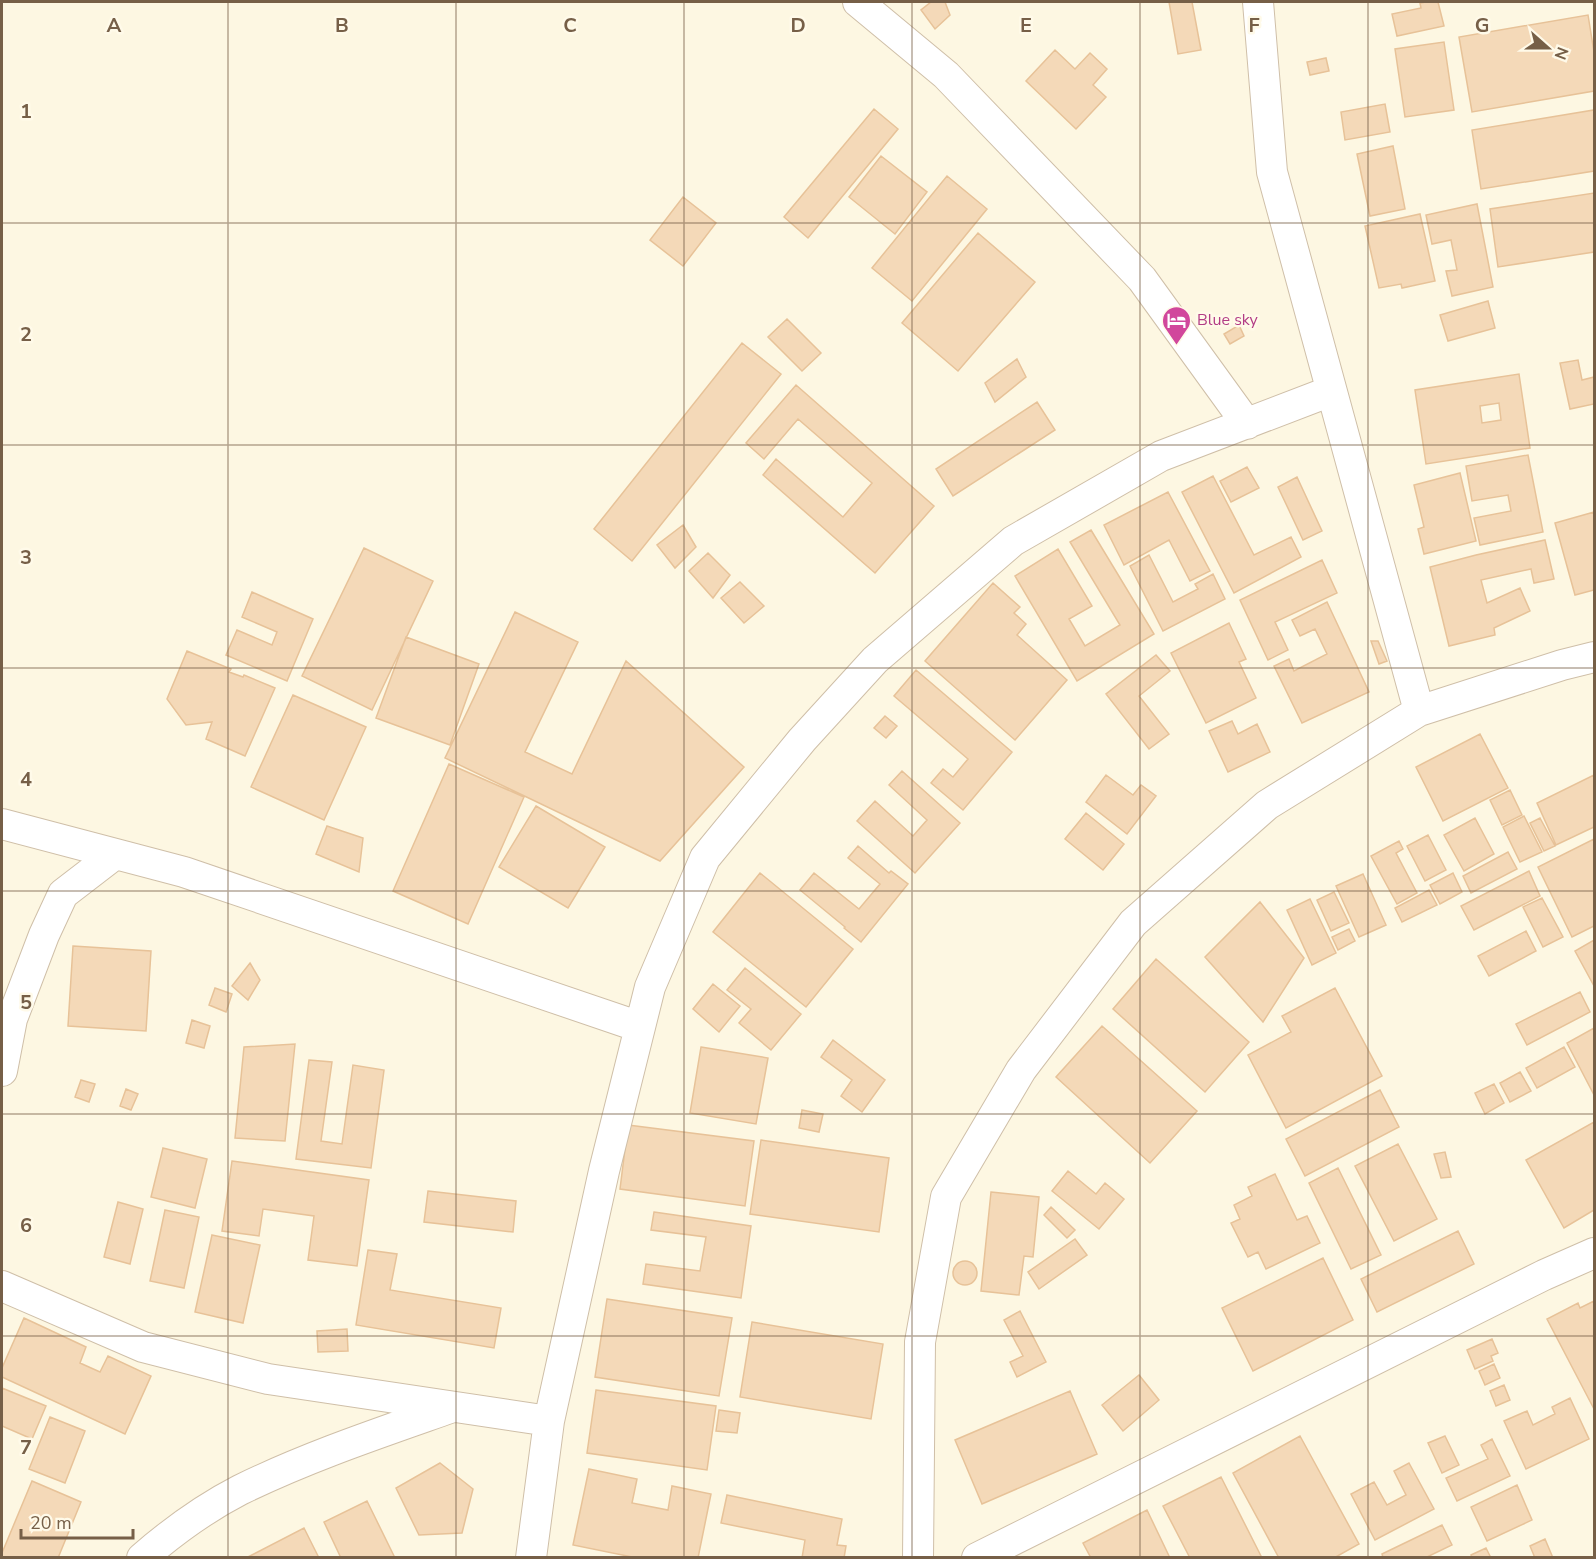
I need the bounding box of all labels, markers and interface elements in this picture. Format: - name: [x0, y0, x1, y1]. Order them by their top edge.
- text: A: [107, 12, 122, 39]
- text: B: [335, 12, 349, 39]
- text: C: [563, 12, 577, 39]
- text: D: [790, 12, 806, 39]
- text: E: [1020, 12, 1032, 39]
- text: F: [1248, 12, 1260, 39]
- text: G: [1475, 12, 1489, 39]
- north arrow: [1518, 18, 1578, 78]
- text: N: [1549, 43, 1573, 63]
- text: 1: [20, 98, 32, 125]
- hotel icon: Blue sky: [1160, 304, 1192, 346]
- place label: Blue sky: [1197, 309, 1259, 331]
- text: 2: [20, 321, 32, 348]
- text: 3: [20, 544, 32, 571]
- text: 4: [20, 766, 32, 793]
- text: 5: [20, 989, 32, 1016]
- text: 6: [20, 1212, 32, 1239]
- text: 7: [20, 1434, 32, 1461]
- scale bar: [21, 1502, 134, 1540]
- text: 20 m: [30, 1511, 72, 1535]

